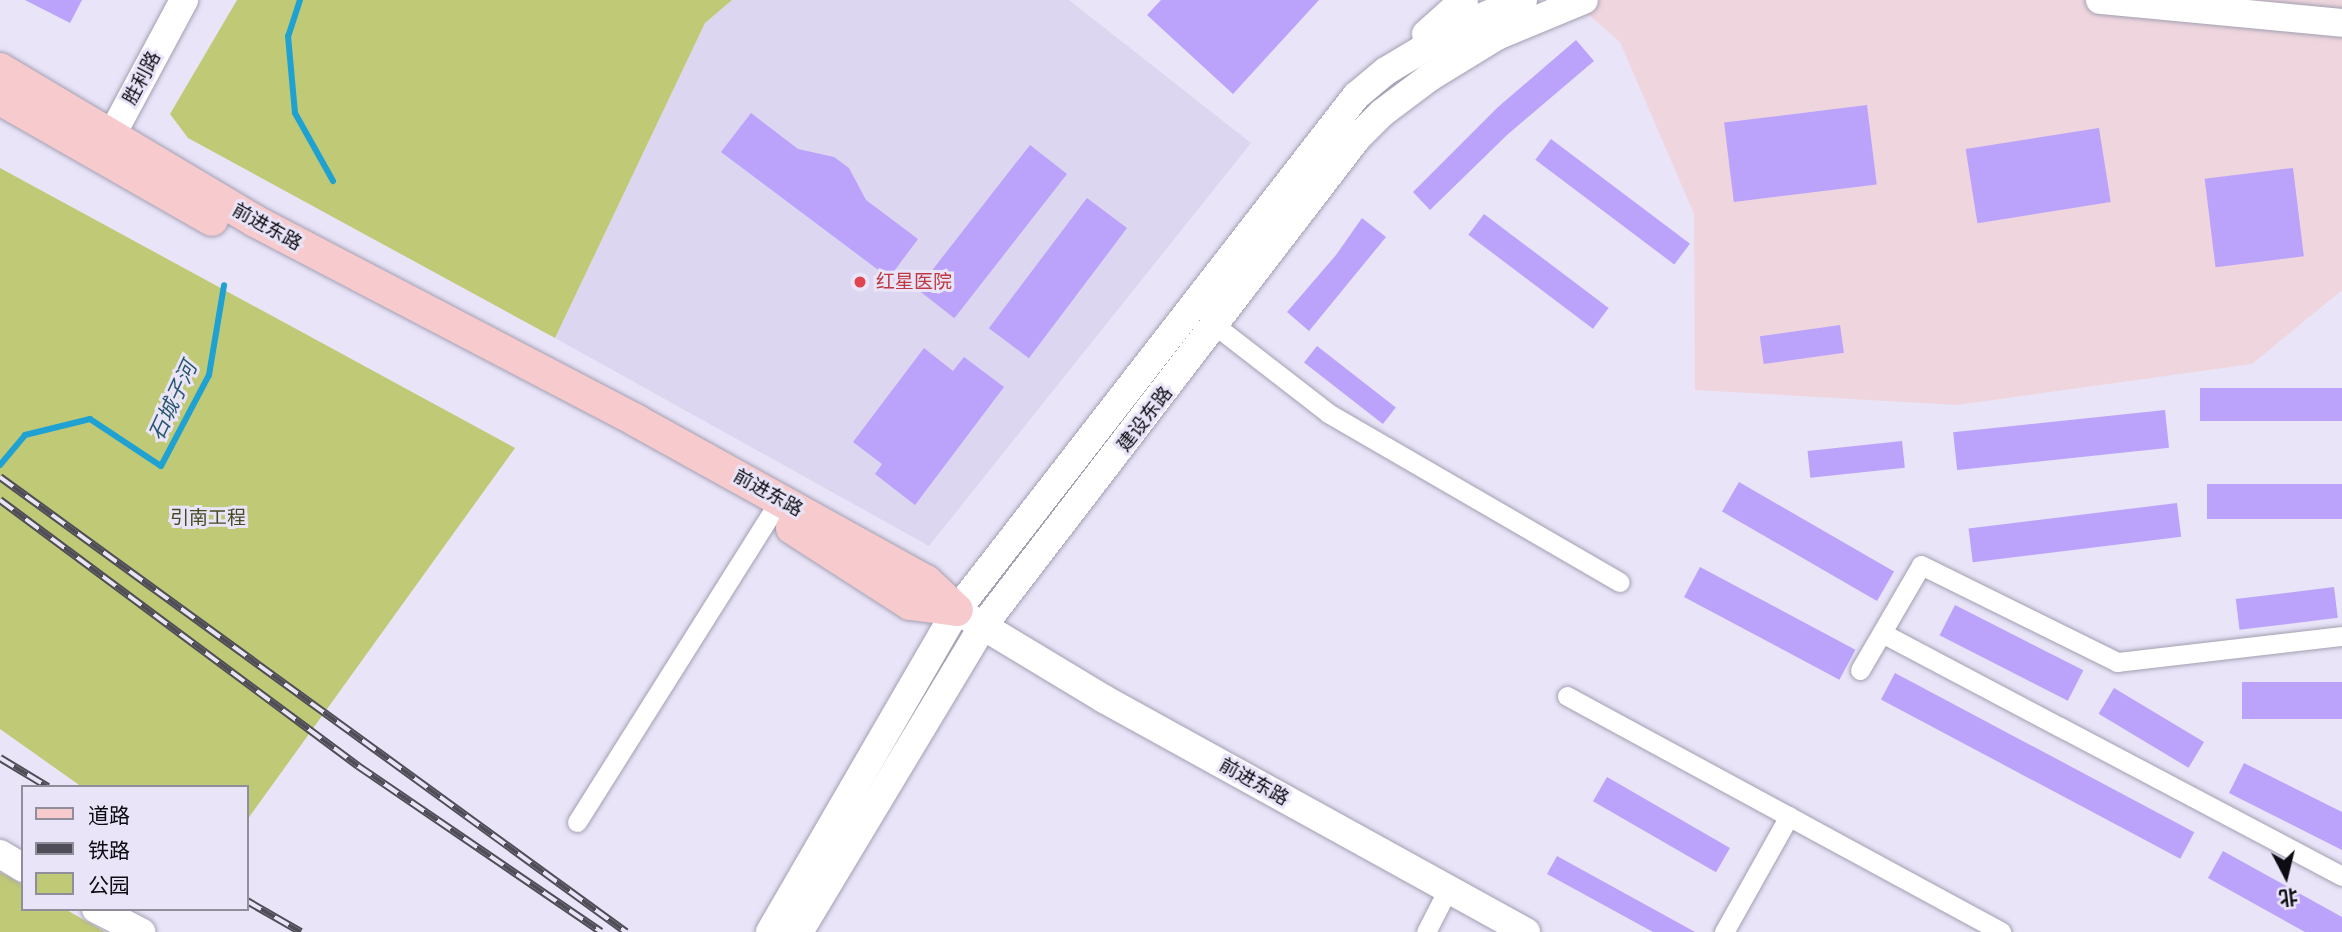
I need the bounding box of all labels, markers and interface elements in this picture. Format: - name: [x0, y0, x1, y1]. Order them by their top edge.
- street label: 胜利路: [119, 47, 165, 109]
- street label: 前进东路: [228, 199, 306, 255]
- place label: 红星医院: [876, 271, 952, 293]
- marker: 红星医院: [850, 272, 870, 292]
- water label: 石城子河: [144, 358, 202, 444]
- street label: 建设东路: [1113, 382, 1177, 456]
- street label: 前进东路: [729, 465, 807, 521]
- park label: 引南工程: [170, 507, 246, 529]
- street label: 前进东路: [1215, 754, 1293, 810]
- legend: [21, 785, 248, 911]
- text: 道路: [88, 804, 130, 828]
- text: 铁路: [88, 839, 130, 863]
- north arrow: [2251, 841, 2321, 911]
- text: 公园: [88, 874, 130, 898]
- text: 北: [2278, 885, 2299, 910]

